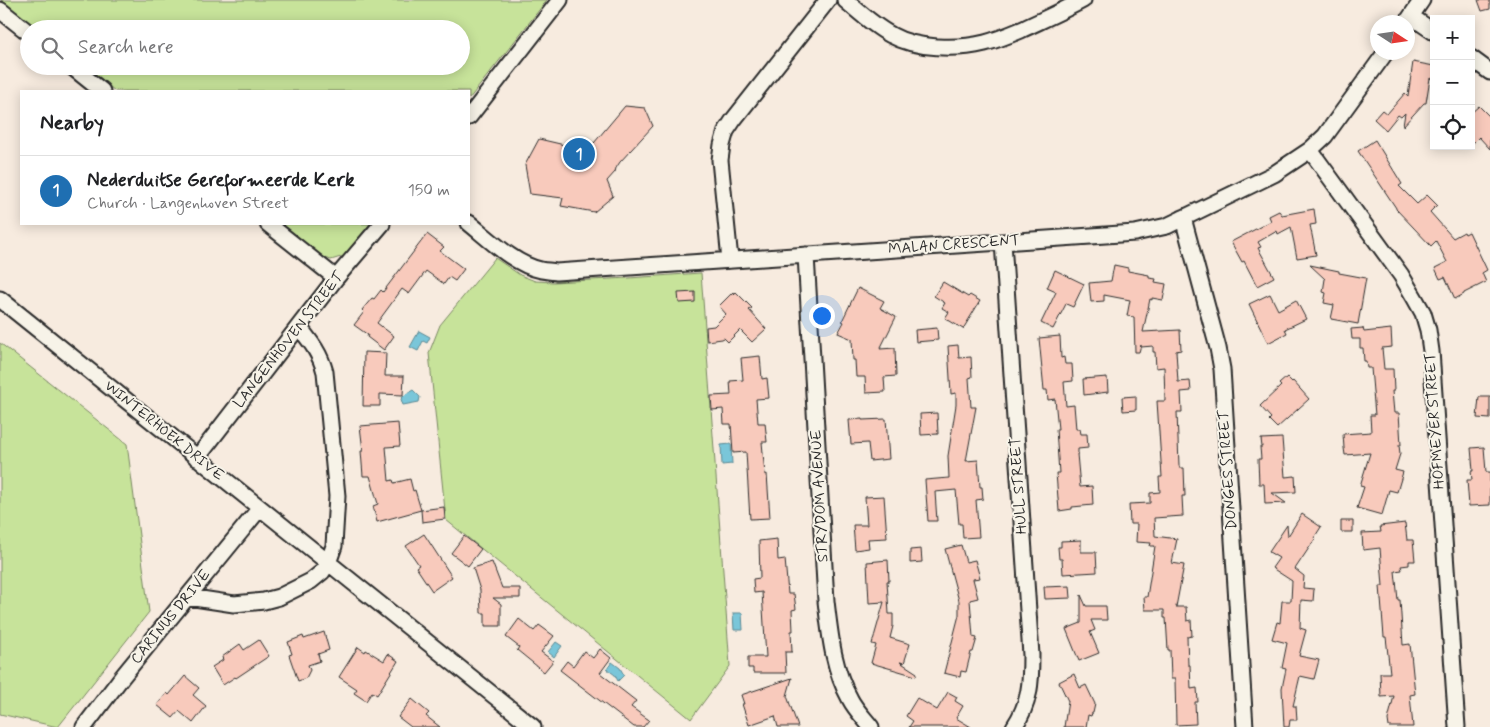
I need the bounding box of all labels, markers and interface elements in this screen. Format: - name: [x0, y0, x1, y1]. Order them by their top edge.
- north arrow: [1370, 15, 1415, 60]
- map controls: [1430, 15, 1475, 150]
- button: +: [1430, 15, 1475, 60]
- search box: [20, 20, 470, 75]
- icon: search: [38, 34, 66, 62]
- text: Search here: [78, 35, 174, 60]
- button: −: [1430, 60, 1475, 105]
- button: locate: [1430, 105, 1475, 150]
- text: Nearby: [40, 109, 104, 137]
- pin: 1: [563, 135, 595, 173]
- text: Nederduitse Gereformeerde Kerk: [87, 168, 355, 193]
- text: 1: [52, 180, 60, 201]
- text: 150 m: [408, 180, 450, 201]
- text: Church · Langenhoven Street: [87, 193, 289, 214]
- street label: MALAN CRESCENT: [888, 230, 1021, 260]
- street label: LANGENHOVEN STREET: [229, 267, 349, 413]
- your location: [809, 303, 835, 329]
- street label: HOFMEYER STREET: [1420, 352, 1450, 490]
- street label: WINTERHOEK DRIVE: [100, 376, 228, 486]
- street label: DONGES STREET: [1214, 409, 1242, 531]
- street label: STRYDOM AVENUE: [807, 429, 833, 563]
- street label: HULL STREET: [1006, 437, 1032, 535]
- street label: CARINUS DRIVE: [127, 565, 216, 669]

